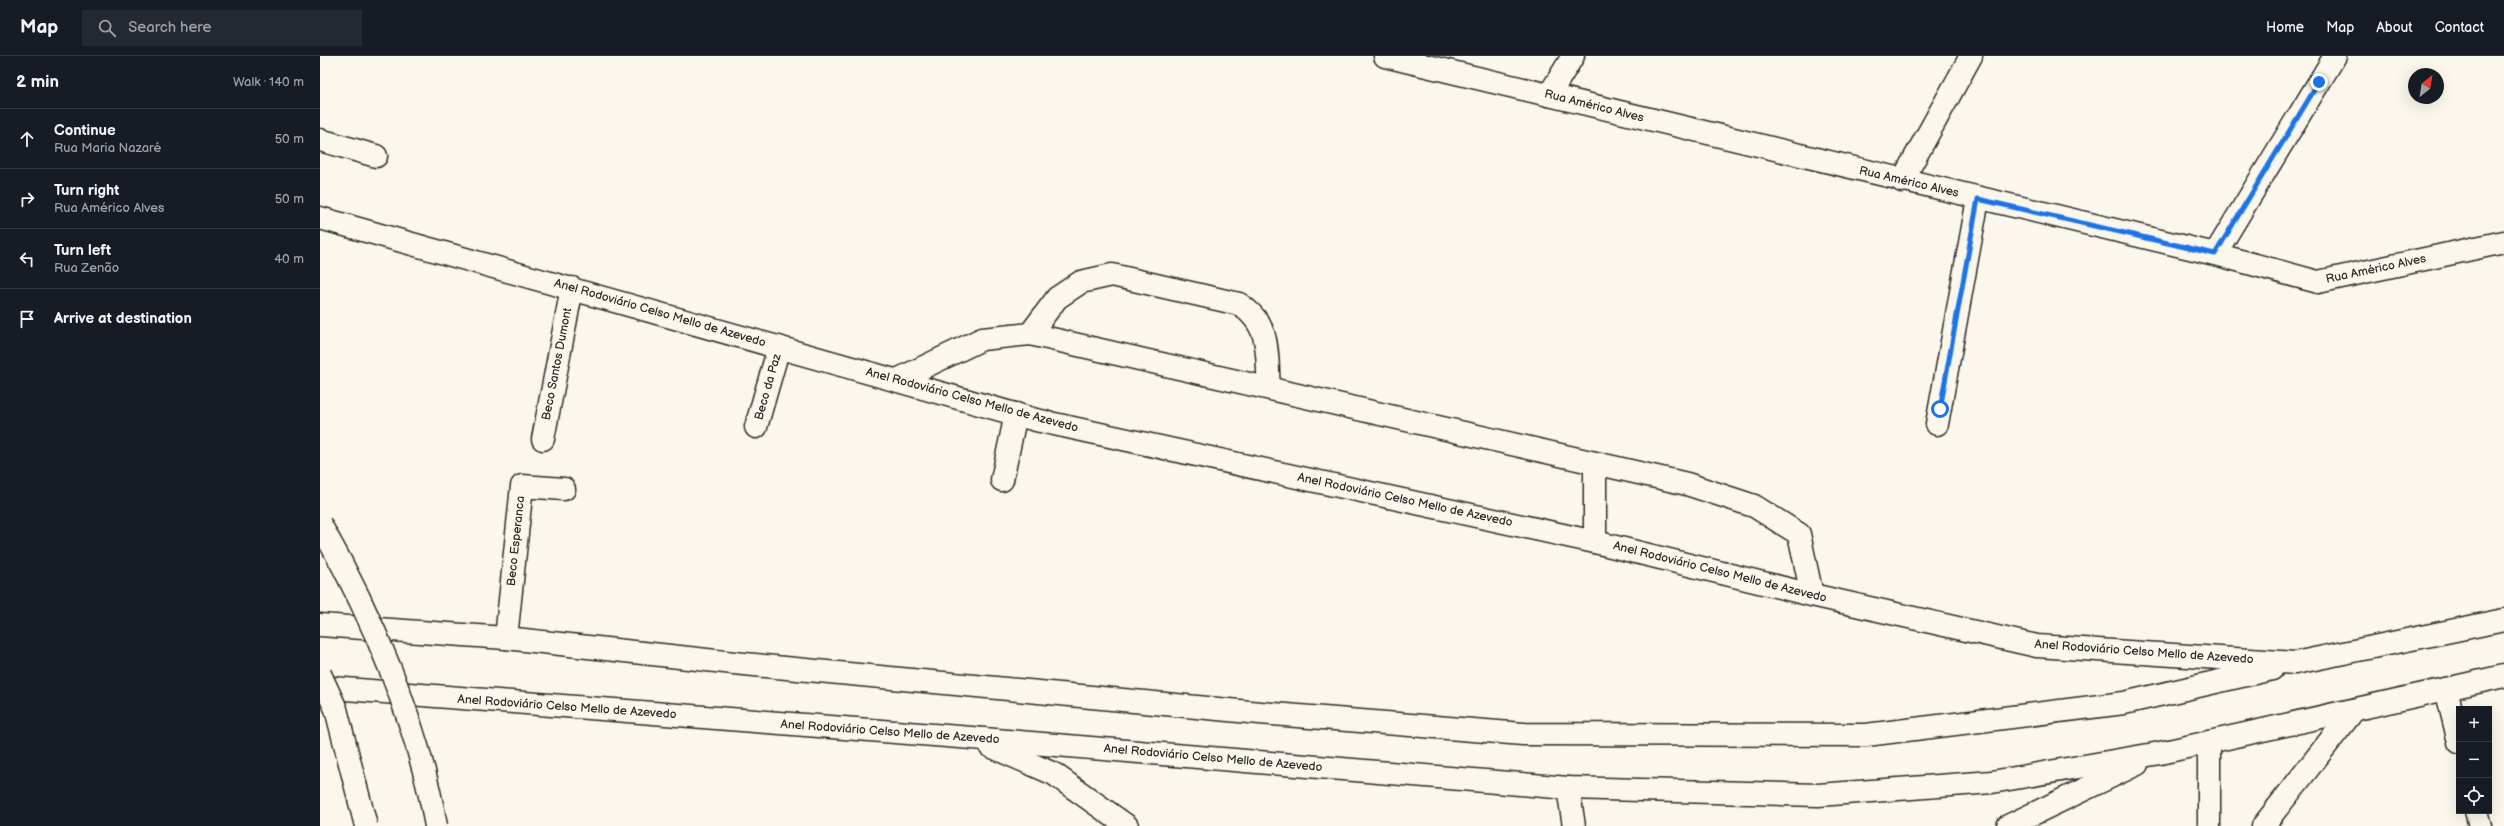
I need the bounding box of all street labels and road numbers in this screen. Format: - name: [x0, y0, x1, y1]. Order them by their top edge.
- street label: Rua Américo Alves: [1543, 86, 1645, 126]
- street label: Rua Américo Alves: [1858, 163, 1960, 201]
- street label: Rua Américo Alves: [2325, 251, 2427, 287]
- street label: Anel Rodoviário Celso Mello de Azevedo: [552, 276, 768, 350]
- street label: Beco Santos Dumont: [539, 306, 575, 422]
- street label: Beco da Paz: [751, 352, 785, 422]
- street label: Anel Rodoviário Celso Mello de Azevedo: [864, 364, 1080, 436]
- street label: Anel Rodoviário Celso Mello de Azevedo: [1296, 470, 1514, 530]
- street label: Beco Esperanca: [504, 495, 528, 587]
- street label: Anel Rodoviário Celso Mello de Azevedo: [1612, 538, 1828, 606]
- street label: Anel Rodoviário Celso Mello de Azevedo: [2034, 637, 2254, 667]
- street label: Anel Rodoviário Celso Mello de Azevedo: [457, 692, 677, 722]
- street label: Anel Rodoviário Celso Mello de Azevedo: [780, 717, 1000, 747]
- street label: Anel Rodoviário Celso Mello de Azevedo: [1103, 741, 1323, 775]

